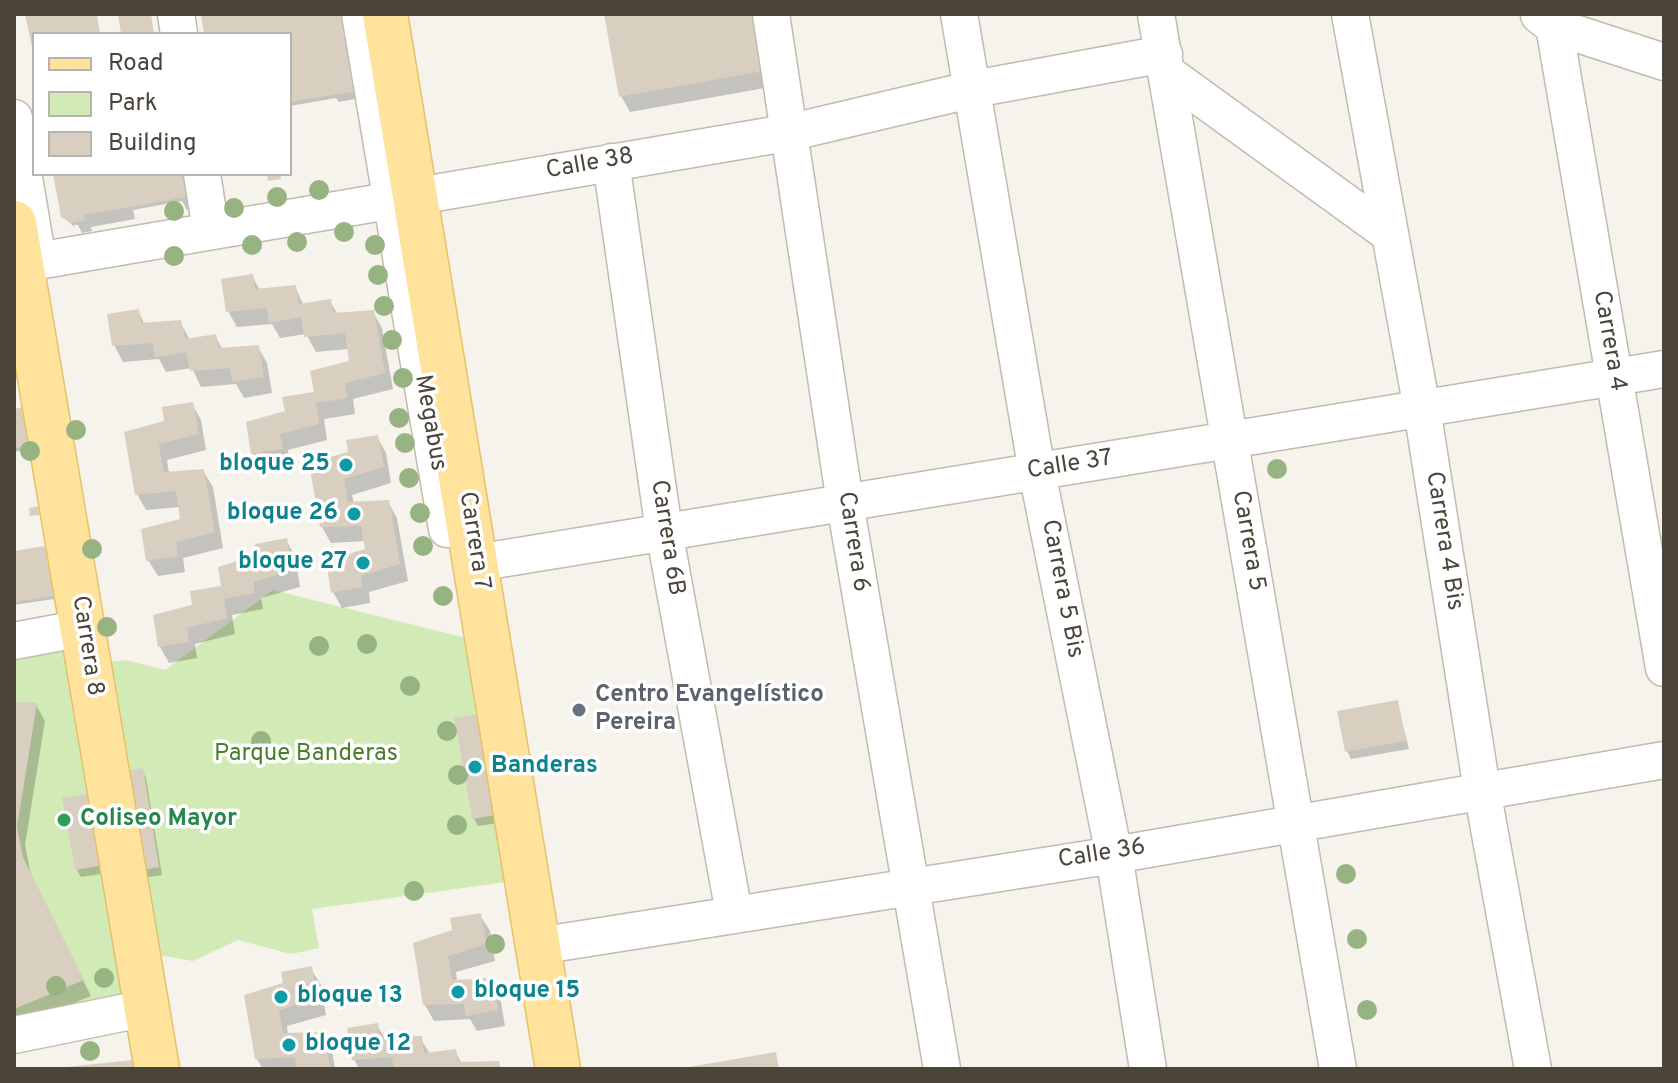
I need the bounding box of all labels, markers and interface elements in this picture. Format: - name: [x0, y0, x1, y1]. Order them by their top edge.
- legend: [32, 32, 292, 176]
- text: Road: [108, 49, 164, 79]
- text: Park: [108, 89, 158, 119]
- text: Building: [108, 129, 197, 159]
- street label: Calle 38: [544, 143, 636, 187]
- street label: Carrera 4: [1585, 288, 1631, 394]
- street label: Megabus: [406, 373, 452, 473]
- street label: Calle 37: [1025, 445, 1115, 487]
- place label: bloque 25: [219, 451, 330, 479]
- marker: bloque 25: [337, 456, 355, 474]
- street label: Carrera 4 Bis: [1418, 469, 1468, 613]
- street label: Carrera 6B: [643, 478, 689, 598]
- street label: Carrera 5: [1224, 488, 1270, 594]
- street label: Carrera 7: [451, 490, 495, 592]
- street label: Carrera 6: [830, 490, 874, 594]
- place label: bloque 26: [227, 500, 338, 528]
- marker: bloque 26: [345, 505, 363, 523]
- street label: Carrera 5 Bis: [1033, 517, 1089, 661]
- place label: bloque 27: [238, 549, 347, 577]
- marker: bloque 27: [354, 554, 372, 572]
- street label: Carrera 8: [64, 594, 108, 698]
- place label: Centro Evangelístico Pereira: [595, 682, 824, 738]
- marker: Centro Evangelístico Pereira: [570, 701, 588, 719]
- park label: Parque Banderas: [214, 741, 398, 769]
- place label: Banderas: [491, 753, 598, 781]
- marker: Banderas: [466, 758, 484, 776]
- place label: Coliseo Mayor: [80, 806, 237, 834]
- marker: Coliseo Mayor: [55, 811, 73, 829]
- street label: Calle 36: [1056, 834, 1148, 876]
- place label: bloque 15: [474, 978, 580, 1006]
- place label: bloque 13: [297, 983, 403, 1011]
- marker: bloque 15: [449, 983, 467, 1001]
- marker: bloque 13: [272, 988, 290, 1006]
- place label: bloque 12: [305, 1031, 411, 1059]
- marker: bloque 12: [280, 1036, 298, 1054]

